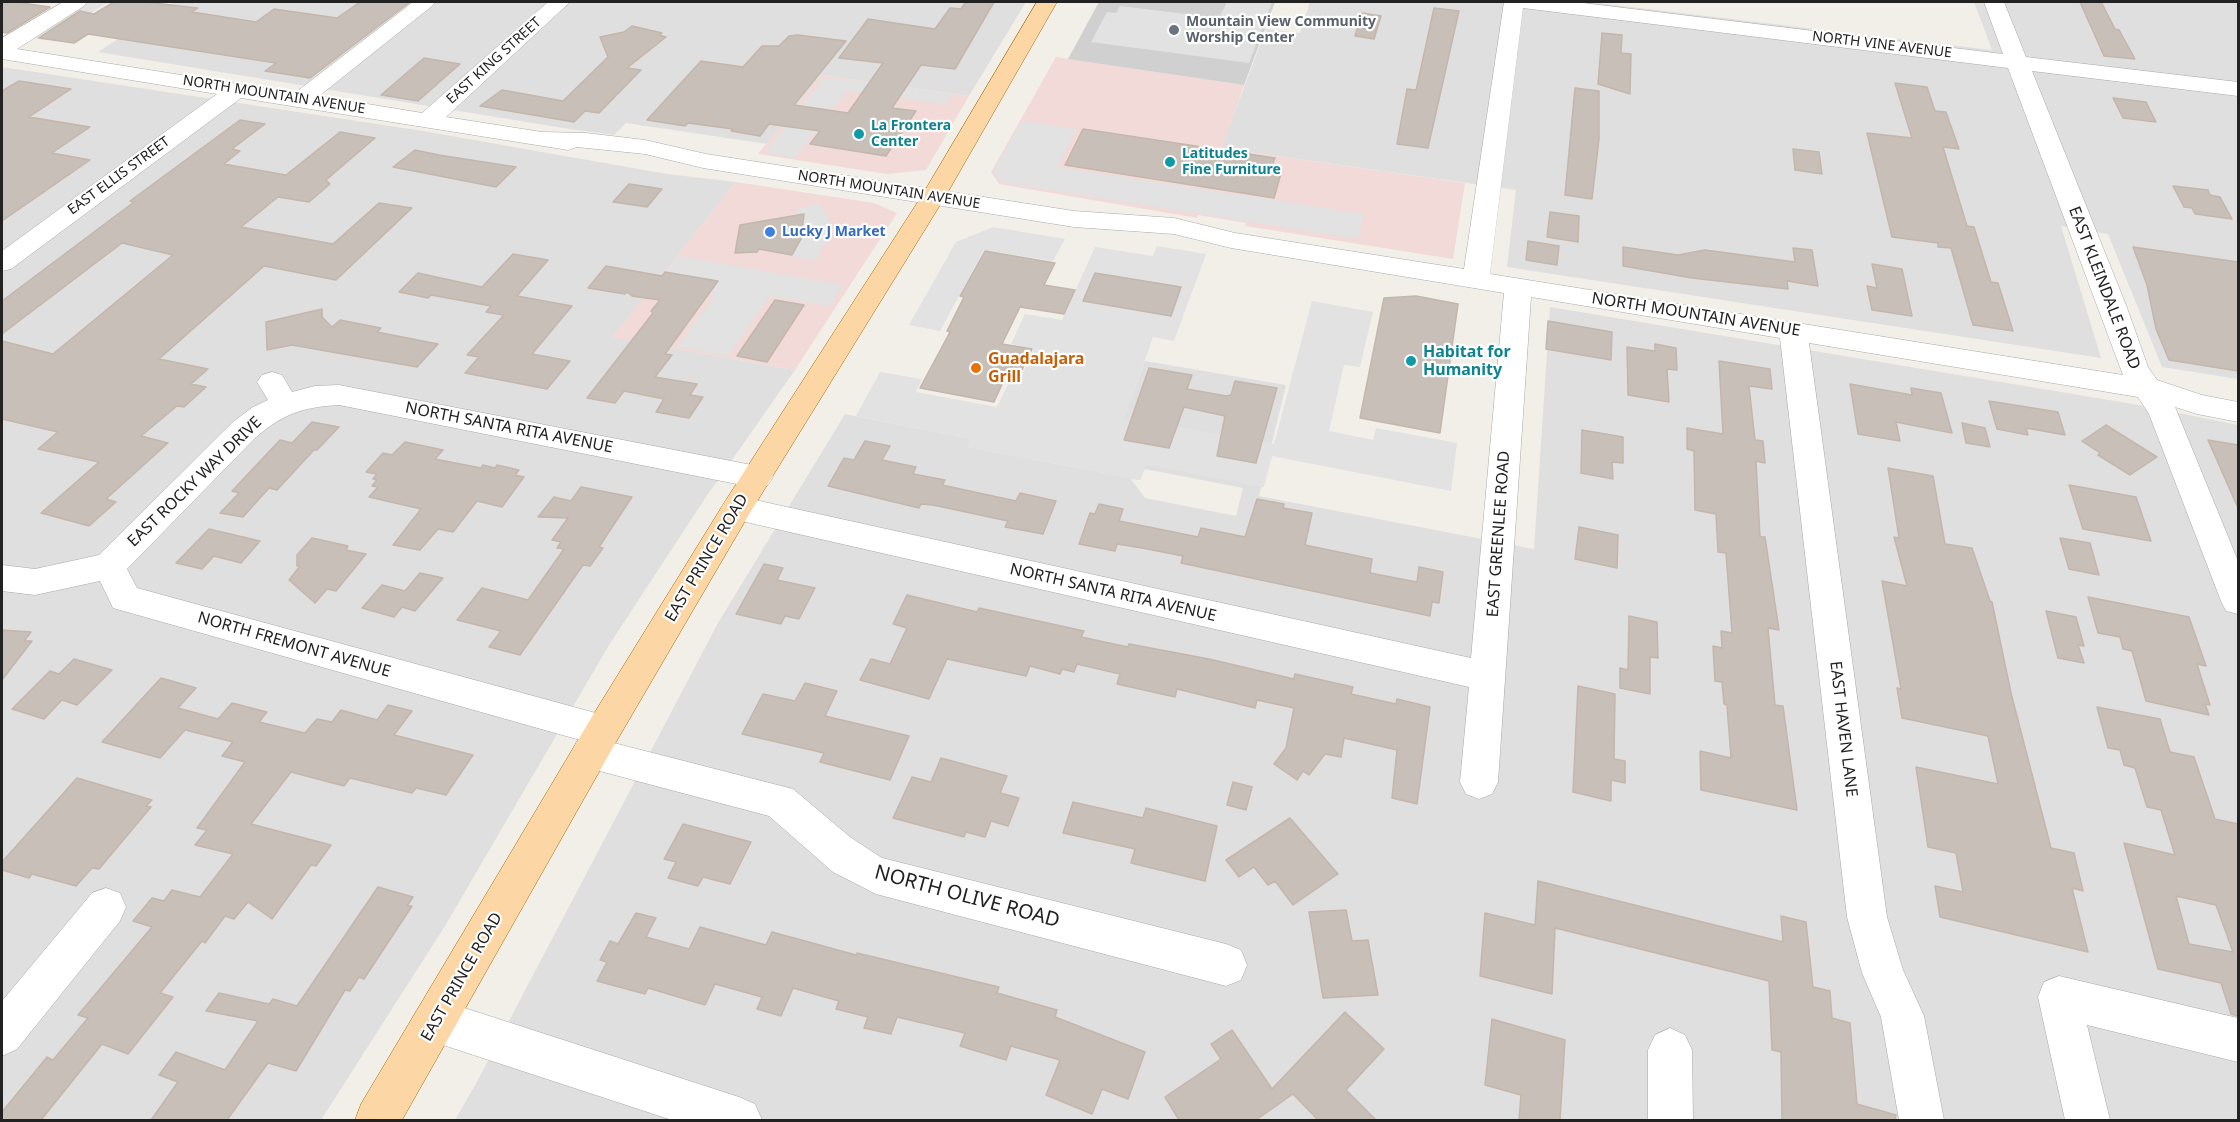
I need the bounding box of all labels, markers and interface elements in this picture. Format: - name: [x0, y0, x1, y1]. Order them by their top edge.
- street label: EAST KING STREET: [443, 14, 545, 108]
- place label: Mountain View Community Worship Center: [1186, 14, 1376, 46]
- marker: Mountain View Community Worship Center: [1167, 23, 1181, 37]
- street label: NORTH VINE AVENUE: [1811, 28, 1953, 62]
- street label: NORTH MOUNTAIN AVENUE: [182, 72, 366, 118]
- place label: La Frontera Center: [871, 118, 951, 150]
- marker: La Frontera Center: [852, 127, 866, 141]
- street label: EAST ELLIS STREET: [65, 133, 173, 219]
- place label: Latitudes Fine Furniture: [1182, 146, 1281, 178]
- marker: Latitudes Fine Furniture: [1163, 155, 1177, 169]
- street label: NORTH MOUNTAIN AVENUE: [797, 167, 981, 213]
- street label: EAST KLEINDALE ROAD: [2064, 204, 2144, 372]
- place label: Lucky J Market: [782, 224, 886, 240]
- marker: Lucky J Market: [763, 225, 777, 239]
- street label: NORTH MOUNTAIN AVENUE: [1590, 289, 1802, 341]
- place label: Habitat for Humanity: [1423, 342, 1511, 380]
- place label: Guadalajara Grill: [988, 349, 1084, 387]
- marker: Habitat for Humanity: [1404, 354, 1418, 368]
- marker: Guadalajara Grill: [969, 361, 983, 375]
- street label: NORTH SANTA RITA AVENUE: [404, 398, 614, 458]
- street label: EAST ROCKY WAY DRIVE: [124, 413, 266, 551]
- street label: EAST GREENLEE ROAD: [1484, 450, 1514, 618]
- street label: EAST PRINCE ROAD: [661, 491, 753, 625]
- street label: NORTH SANTA RITA AVENUE: [1008, 560, 1218, 626]
- street label: NORTH FREMONT AVENUE: [195, 608, 393, 682]
- street label: EAST HAVEN LANE: [1825, 660, 1861, 798]
- street label: NORTH OLIVE ROAD: [872, 861, 1062, 933]
- street label: EAST PRINCE ROAD: [417, 909, 507, 1045]

